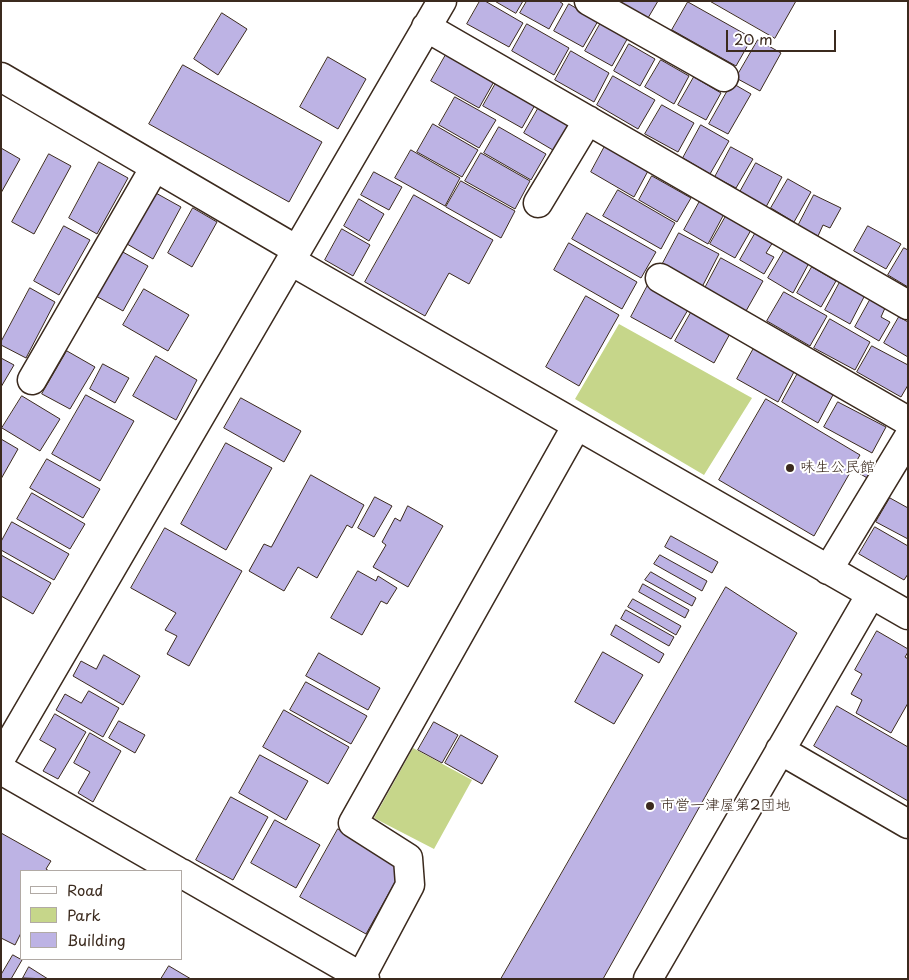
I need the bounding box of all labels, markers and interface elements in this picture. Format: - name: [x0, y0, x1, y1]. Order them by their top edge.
- scale bar: [729, 20, 839, 52]
- text: 20 m: [734, 27, 773, 50]
- place label: 味生公民館: [800, 459, 875, 477]
- marker: 味生公民館: [784, 462, 796, 474]
- place label: 市営一津屋第2団地: [660, 797, 791, 815]
- marker: 市営一津屋第2団地: [644, 800, 656, 812]
- legend: [20, 870, 182, 960]
- text: Road: [67, 878, 103, 901]
- text: Park: [67, 903, 101, 926]
- text: Building: [67, 928, 126, 951]

